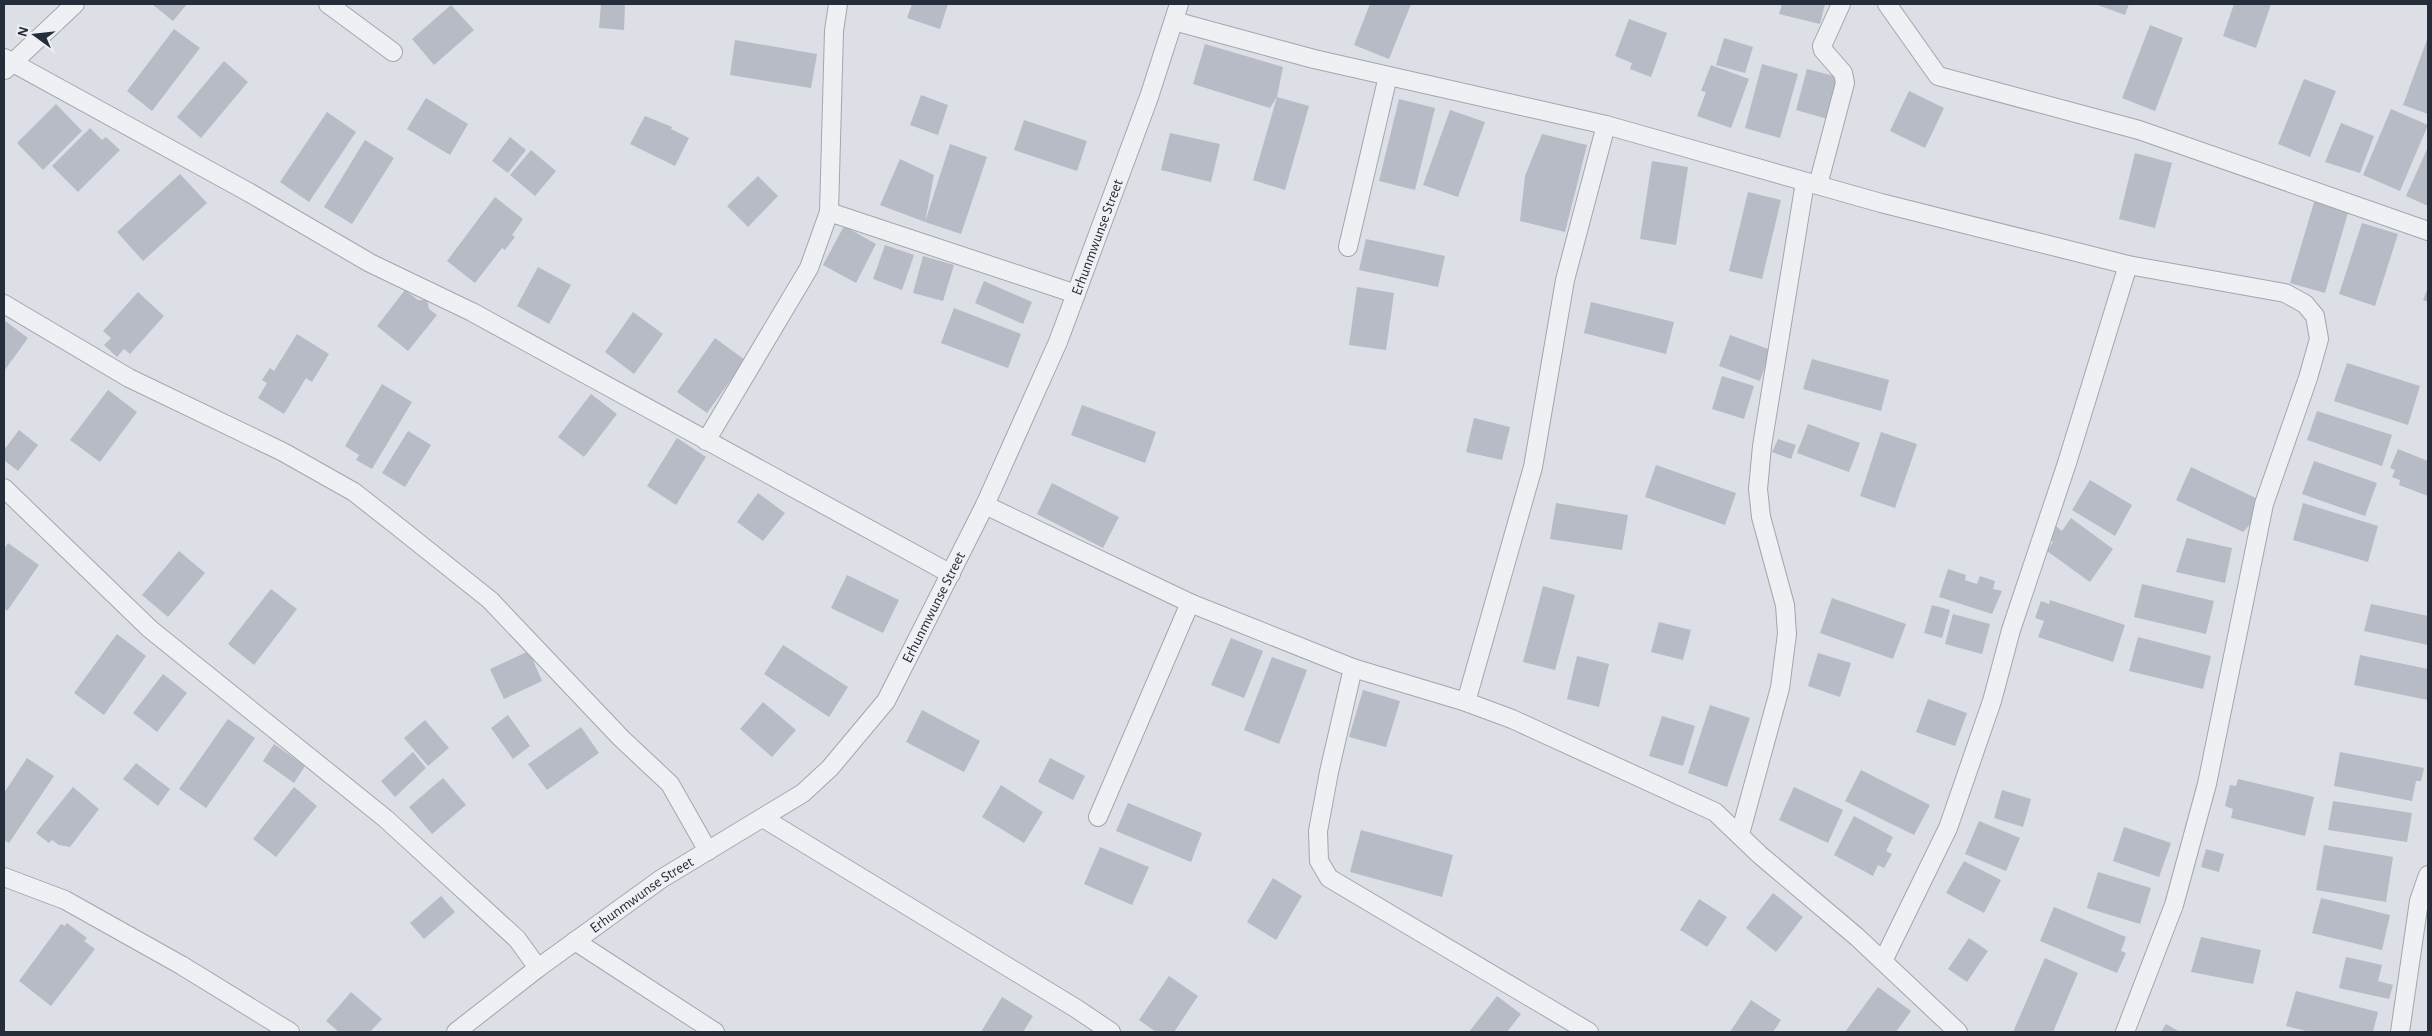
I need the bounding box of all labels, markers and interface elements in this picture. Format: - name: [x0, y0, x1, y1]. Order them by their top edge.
- north arrow: [10, 10, 60, 60]
- text: N: [15, 25, 31, 38]
- street label: Erhunmwunse Street: [1069, 177, 1126, 297]
- street label: Erhunmwunse Street: [900, 549, 968, 665]
- street label: Erhunmwunse Street: [587, 854, 696, 936]

